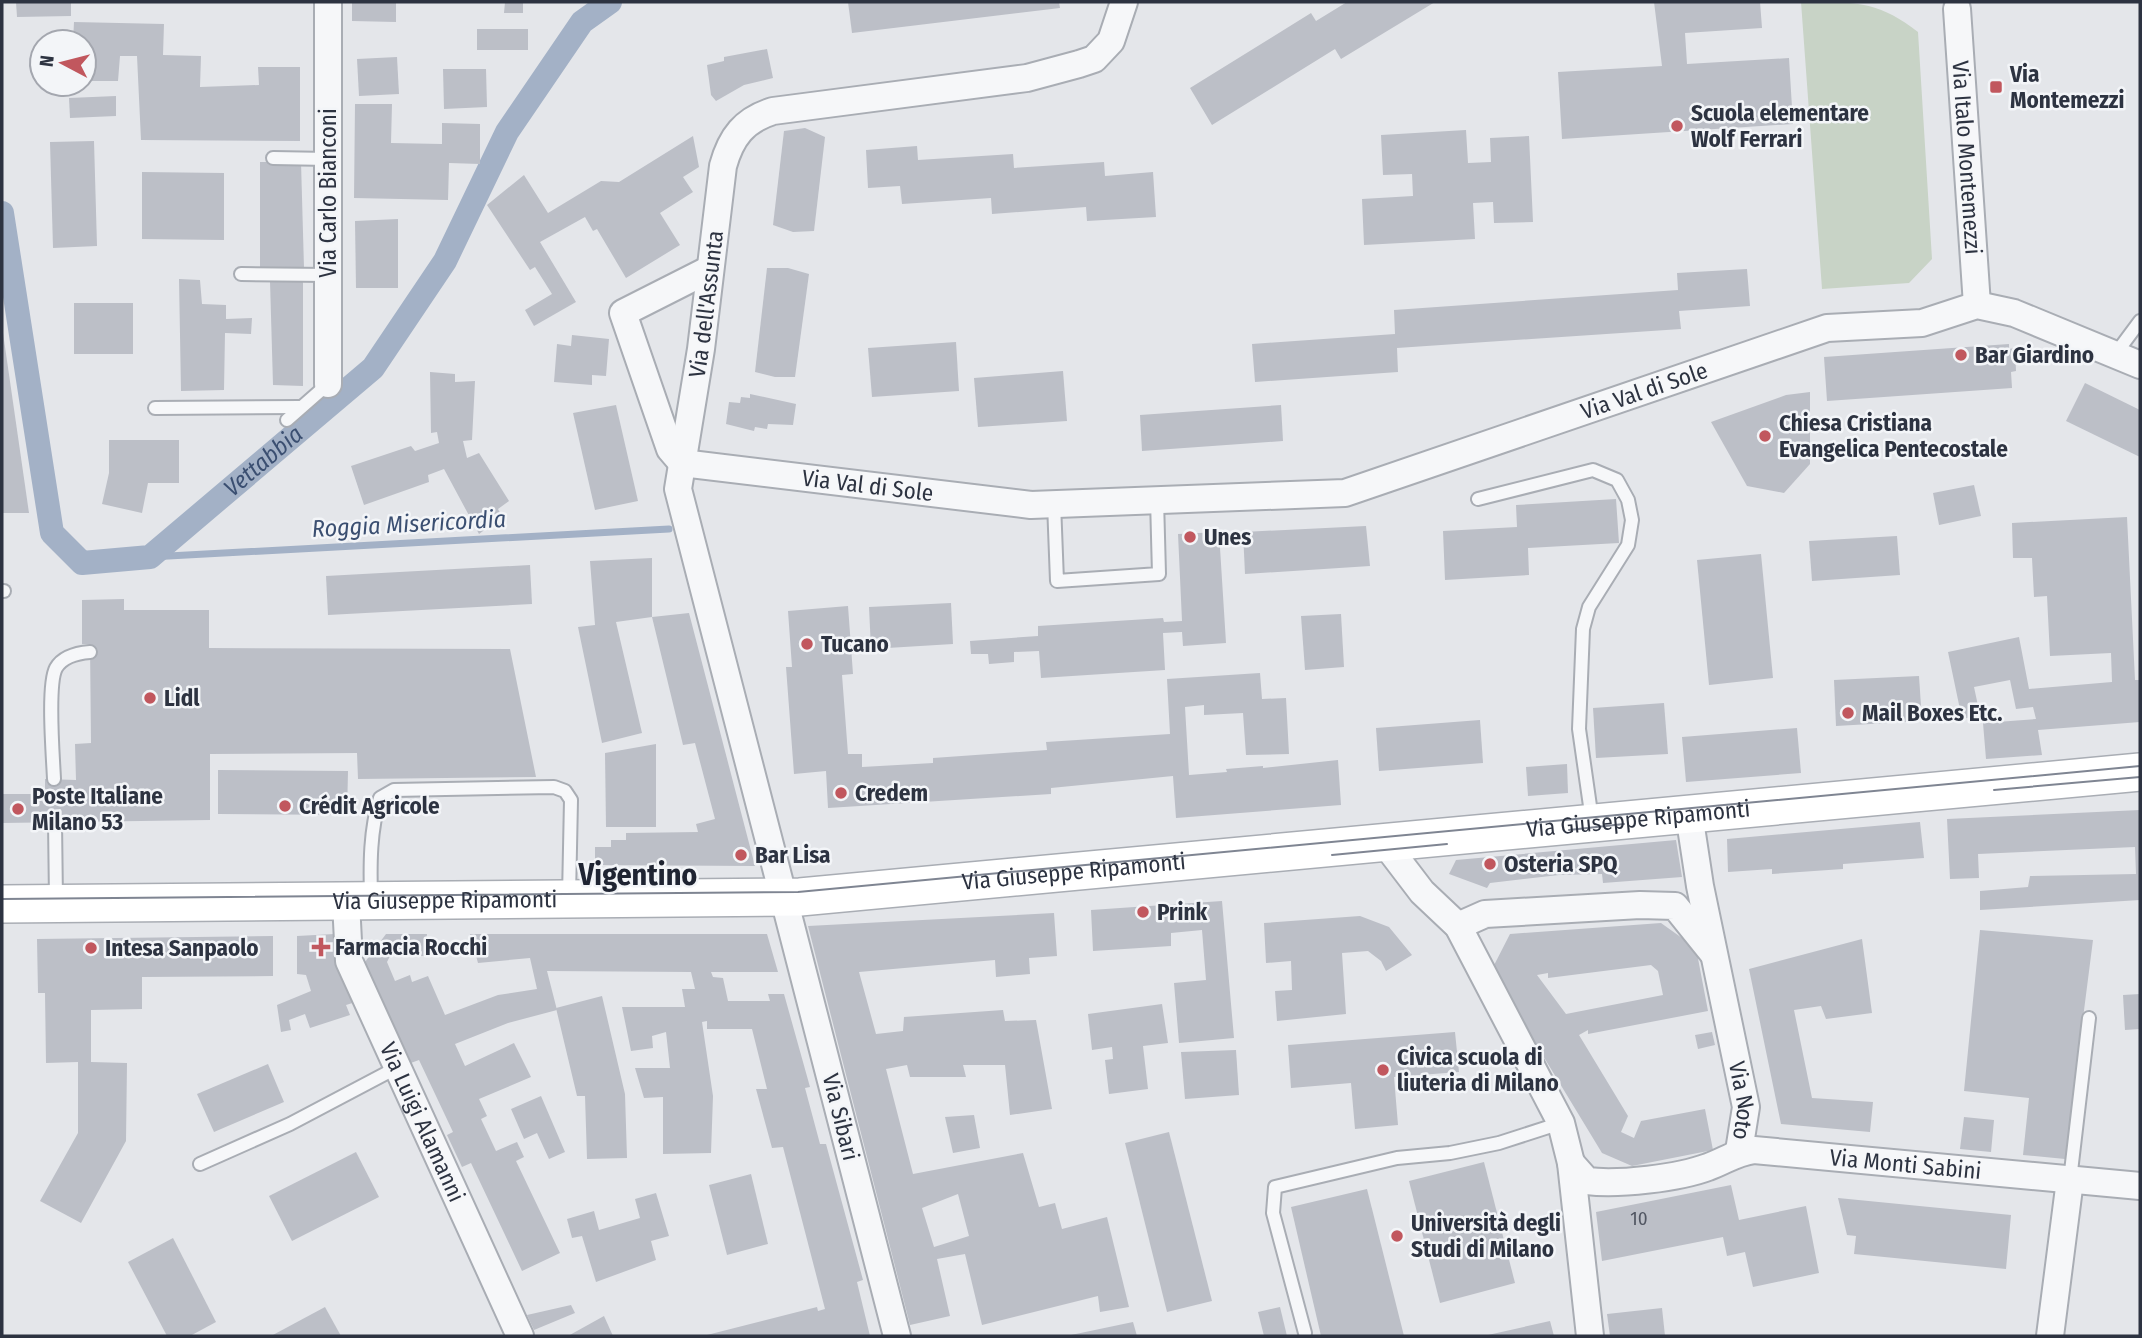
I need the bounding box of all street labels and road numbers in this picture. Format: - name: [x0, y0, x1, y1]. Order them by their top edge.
- street label: Via Italo Montemezzi: [1947, 60, 1988, 255]
- street label: Via Carlo Bianconi: [314, 108, 342, 278]
- street label: Via dell'Assunta: [683, 229, 729, 380]
- street label: Via Val di Sole: [1577, 356, 1711, 425]
- street label: Via Val di Sole: [800, 464, 935, 507]
- street label: Via Giuseppe Ripamonti: [1525, 794, 1751, 843]
- street label: Via Giuseppe Ripamonti: [961, 847, 1187, 896]
- street label: Via Giuseppe Ripamonti: [333, 885, 557, 915]
- street label: Via Luigi Alamanni: [374, 1038, 471, 1206]
- street label: Via Noto: [1723, 1059, 1760, 1142]
- street label: Via Sibari: [817, 1071, 865, 1163]
- street label: Via Monti Sabini: [1828, 1143, 1983, 1185]

